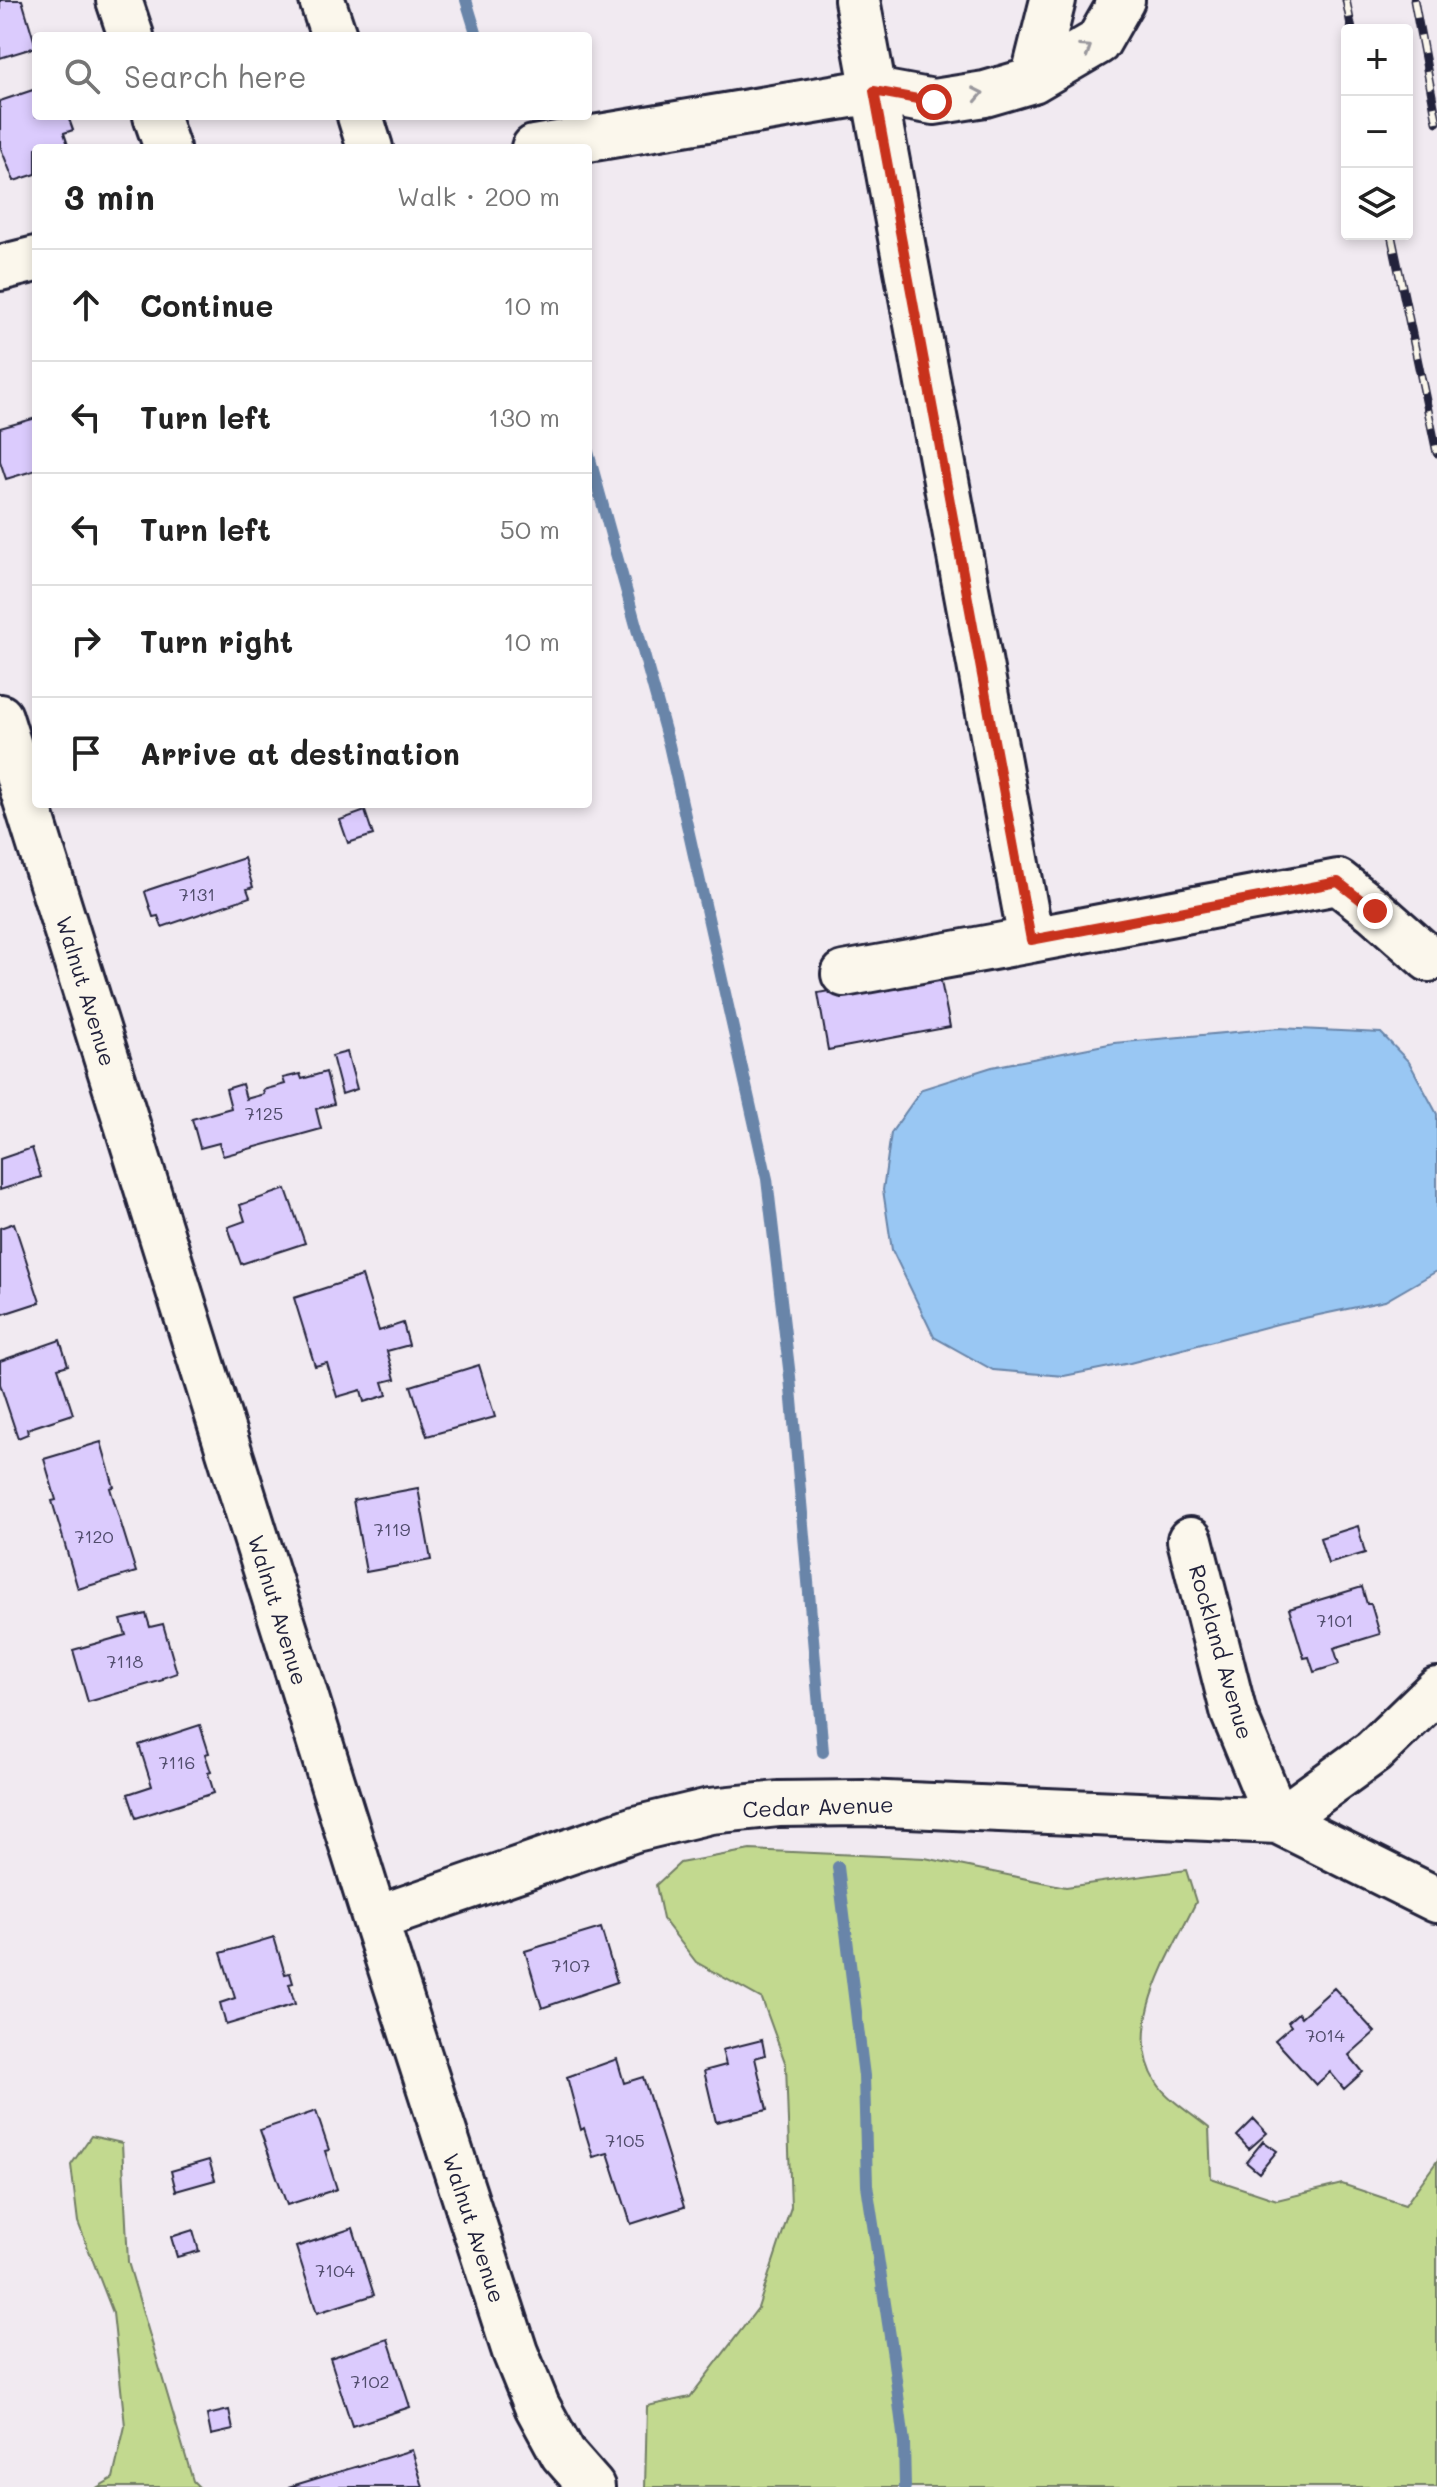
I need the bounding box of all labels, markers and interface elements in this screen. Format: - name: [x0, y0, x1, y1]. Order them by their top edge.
- map controls: [1341, 24, 1413, 240]
- button: +: [1341, 24, 1413, 96]
- search box: [32, 32, 592, 120]
- one-way arrow: [1078, 43, 1092, 58]
- icon: search: [60, 54, 104, 98]
- text: Search here: [124, 56, 307, 96]
- route start: [916, 84, 952, 120]
- one-way arrow: [972, 87, 985, 104]
- button: −: [1341, 96, 1413, 168]
- button: layers: [1341, 168, 1413, 240]
- text: 3 min: [64, 174, 155, 219]
- text: Walk · 200 m: [397, 179, 560, 213]
- icon: ahead: [64, 283, 108, 327]
- text: Continue: [140, 285, 273, 325]
- text: 10 m: [503, 288, 560, 322]
- icon: left: [64, 395, 108, 439]
- text: Turn left: [140, 397, 271, 437]
- text: 130 m: [488, 400, 560, 434]
- icon: left: [64, 507, 108, 551]
- text: Turn left: [140, 509, 271, 549]
- text: 50 m: [500, 512, 560, 546]
- icon: right: [64, 619, 108, 663]
- text: Turn right: [140, 621, 293, 661]
- text: 10 m: [503, 624, 560, 658]
- icon: arrive: [64, 731, 108, 775]
- text: Arrive at destination: [140, 733, 460, 773]
- house number: 7131: [179, 882, 215, 906]
- route end: [1357, 893, 1393, 929]
- street label: Walnut Avenue: [50, 912, 123, 1069]
- house number: 7125: [245, 1101, 283, 1125]
- house number: 7119: [374, 1517, 411, 1541]
- house number: 7120: [74, 1524, 114, 1548]
- street label: Walnut Avenue: [242, 1531, 315, 1688]
- street label: Rockland Avenue: [1183, 1561, 1260, 1743]
- house number: 7101: [1316, 1608, 1354, 1632]
- house number: 7118: [107, 1649, 144, 1673]
- house number: 7116: [159, 1750, 195, 1774]
- street label: Cedar Avenue: [742, 1789, 894, 1824]
- house number: 7107: [551, 1953, 591, 1977]
- house number: 7014: [1305, 2023, 1345, 2047]
- house number: 7105: [605, 2128, 645, 2152]
- street label: Walnut Avenue: [437, 2149, 512, 2306]
- house number: 7104: [315, 2258, 355, 2282]
- house number: 7102: [350, 2369, 390, 2393]

